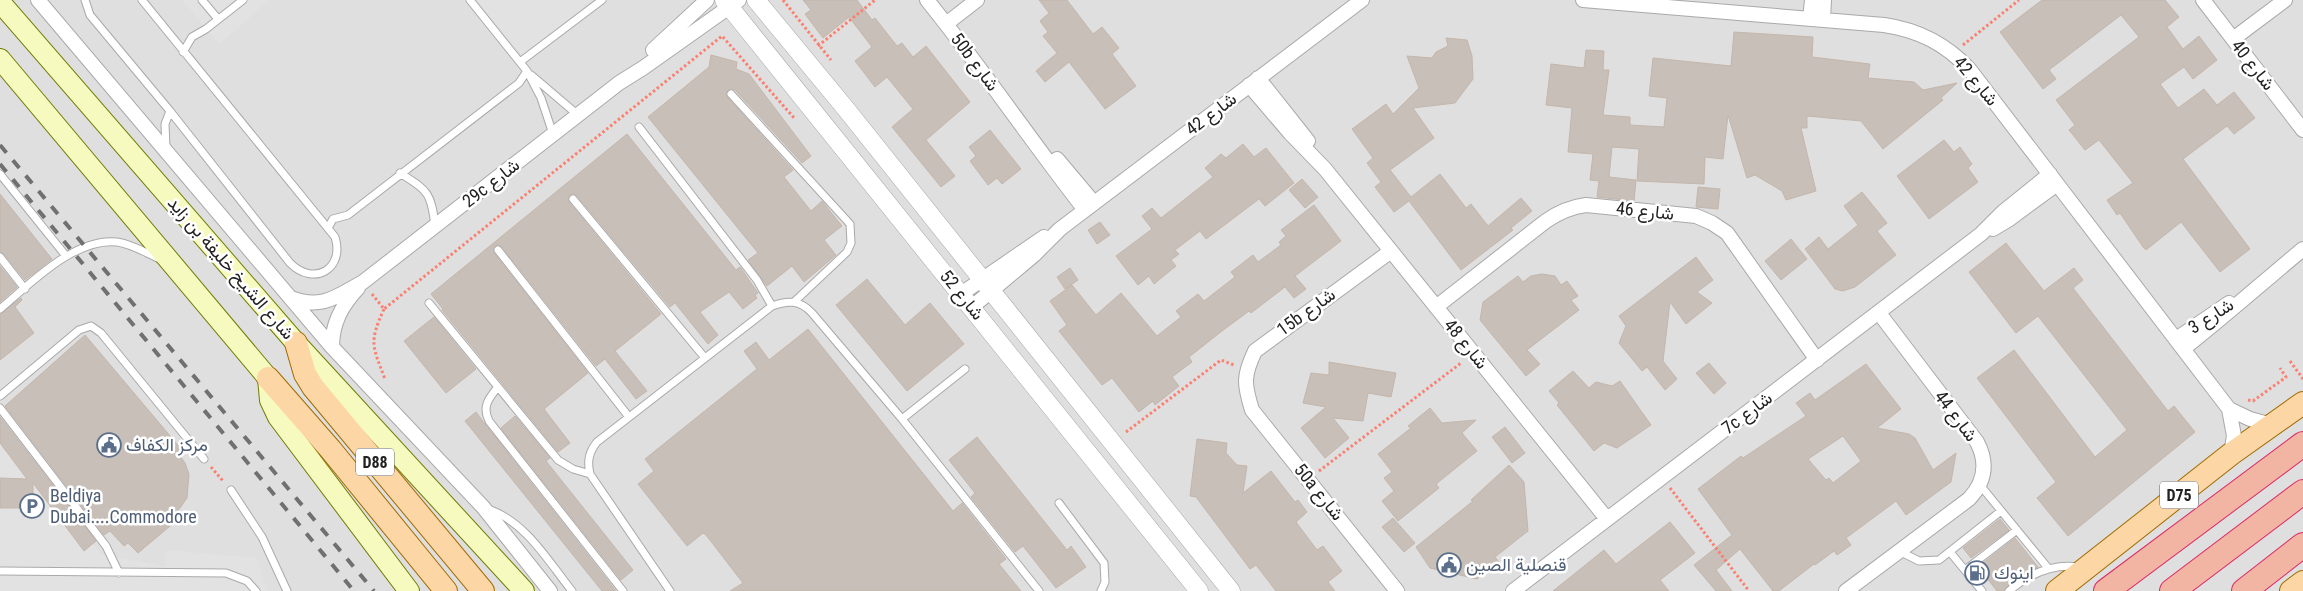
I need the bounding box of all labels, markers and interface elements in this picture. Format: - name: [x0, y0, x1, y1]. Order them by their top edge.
- street label: 50b شارع: [945, 29, 1004, 96]
- street label: شارع 40: [2226, 35, 2280, 95]
- street label: شارع 42: [1948, 52, 2003, 111]
- street label: شارع 42: [1181, 88, 1241, 141]
- street label: 29c شارع: [458, 154, 525, 213]
- street label: شارع الشيخ خليفة بن زايد: [162, 192, 299, 345]
- street label: شارع 46: [1615, 197, 1675, 226]
- street label: شارع 52: [934, 265, 989, 325]
- street label: 15b شارع: [1272, 283, 1340, 341]
- street label: شارع 3: [2184, 294, 2238, 339]
- street label: شارع 48: [1438, 314, 1493, 374]
- street label: شارع 44: [1929, 386, 1982, 446]
- street label: 7c شارع: [1717, 387, 1777, 440]
- public building icon: مركز الكفاف: [96, 432, 122, 458]
- place label: مركز الكفاف: [126, 434, 208, 456]
- road number: D88: [356, 448, 394, 476]
- street label: 50a شارع: [1289, 459, 1349, 525]
- road number: D75: [2160, 482, 2198, 508]
- place label: Beldiya Dubai....Commodore: [50, 485, 197, 527]
- parking icon: Beldiya Dubai....Commodore: [19, 493, 45, 519]
- public building icon: قنصلية الصين: [1436, 552, 1462, 578]
- place label: قنصلية الصين: [1466, 554, 1566, 576]
- fuel station icon: اينوك: [1964, 560, 1990, 586]
- place label: اينوك: [1994, 562, 2034, 584]

